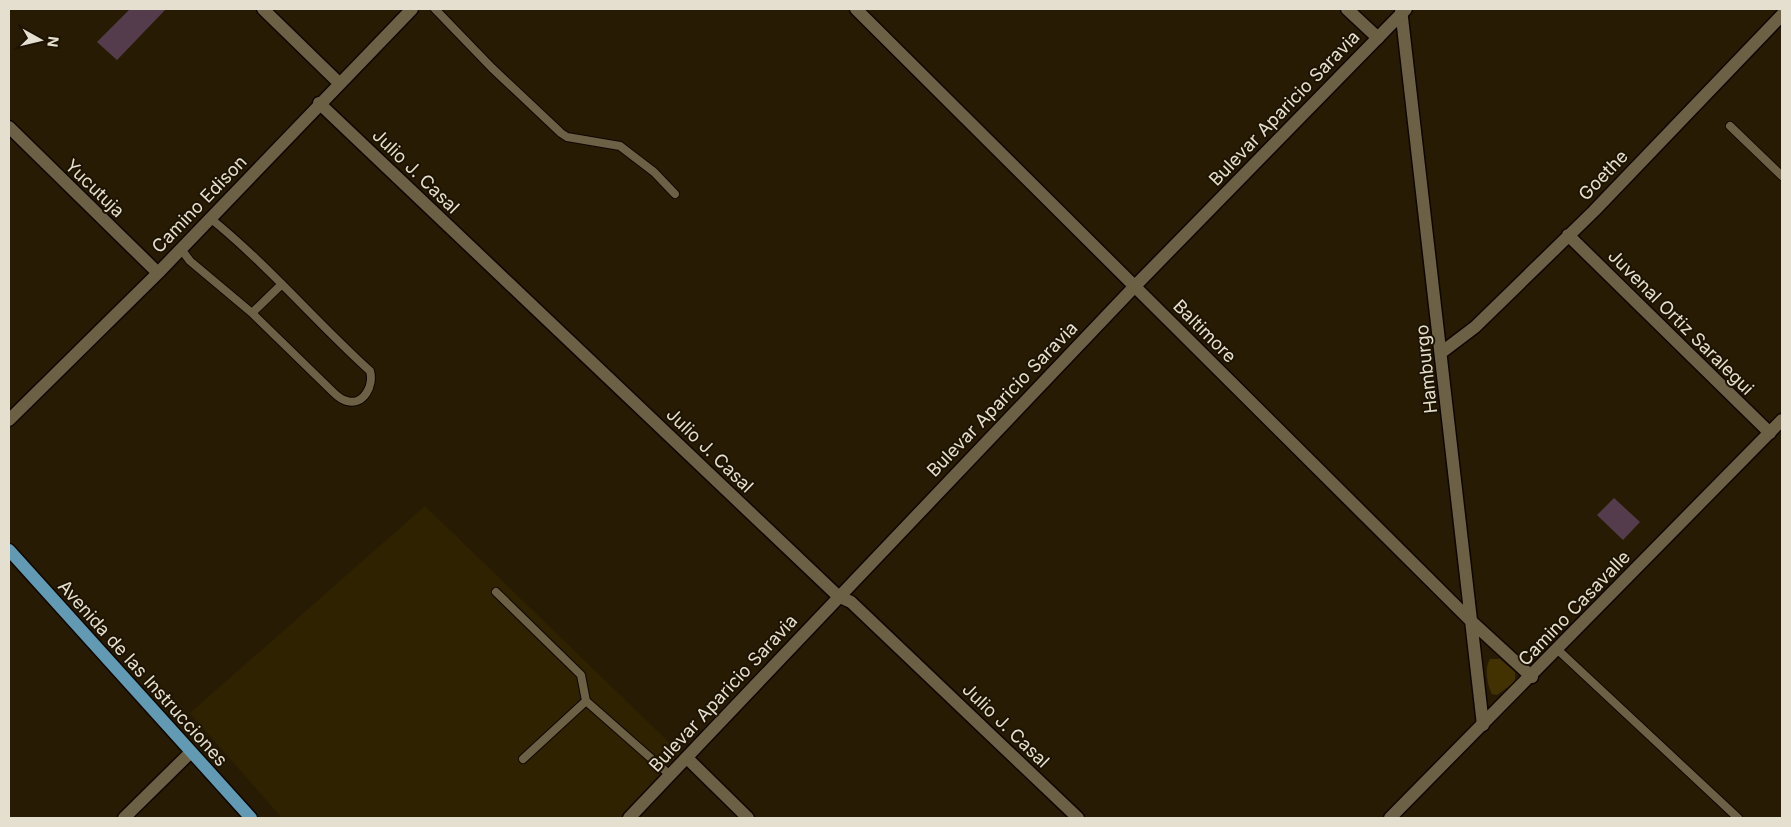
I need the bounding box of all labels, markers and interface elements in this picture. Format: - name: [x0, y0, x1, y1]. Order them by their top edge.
- north arrow: [15, 15, 65, 65]
- street label: Bulevar Aparicio Saravia: [1204, 26, 1364, 190]
- text: N: [44, 35, 63, 48]
- street label: Julio J. Casal: [368, 124, 464, 218]
- street label: Goethe: [1574, 145, 1632, 205]
- street label: Camino Edison: [147, 151, 251, 257]
- street label: Yucutuja: [61, 155, 129, 221]
- street label: Juvenal Ortiz Saralegui: [1604, 245, 1758, 399]
- street label: Baltimore: [1169, 295, 1241, 367]
- street label: Bulevar Aparicio Saravia: [922, 317, 1082, 481]
- street label: Hamburgo: [1411, 324, 1441, 414]
- street label: Julio J. Casal: [662, 403, 758, 497]
- street label: Camino Casavalle: [1514, 546, 1634, 670]
- street label: Avenida de las Instrucciones: [54, 576, 232, 770]
- street label: Bulevar Aparicio Saravia: [645, 610, 801, 776]
- street label: Julio J. Casal: [958, 678, 1054, 772]

